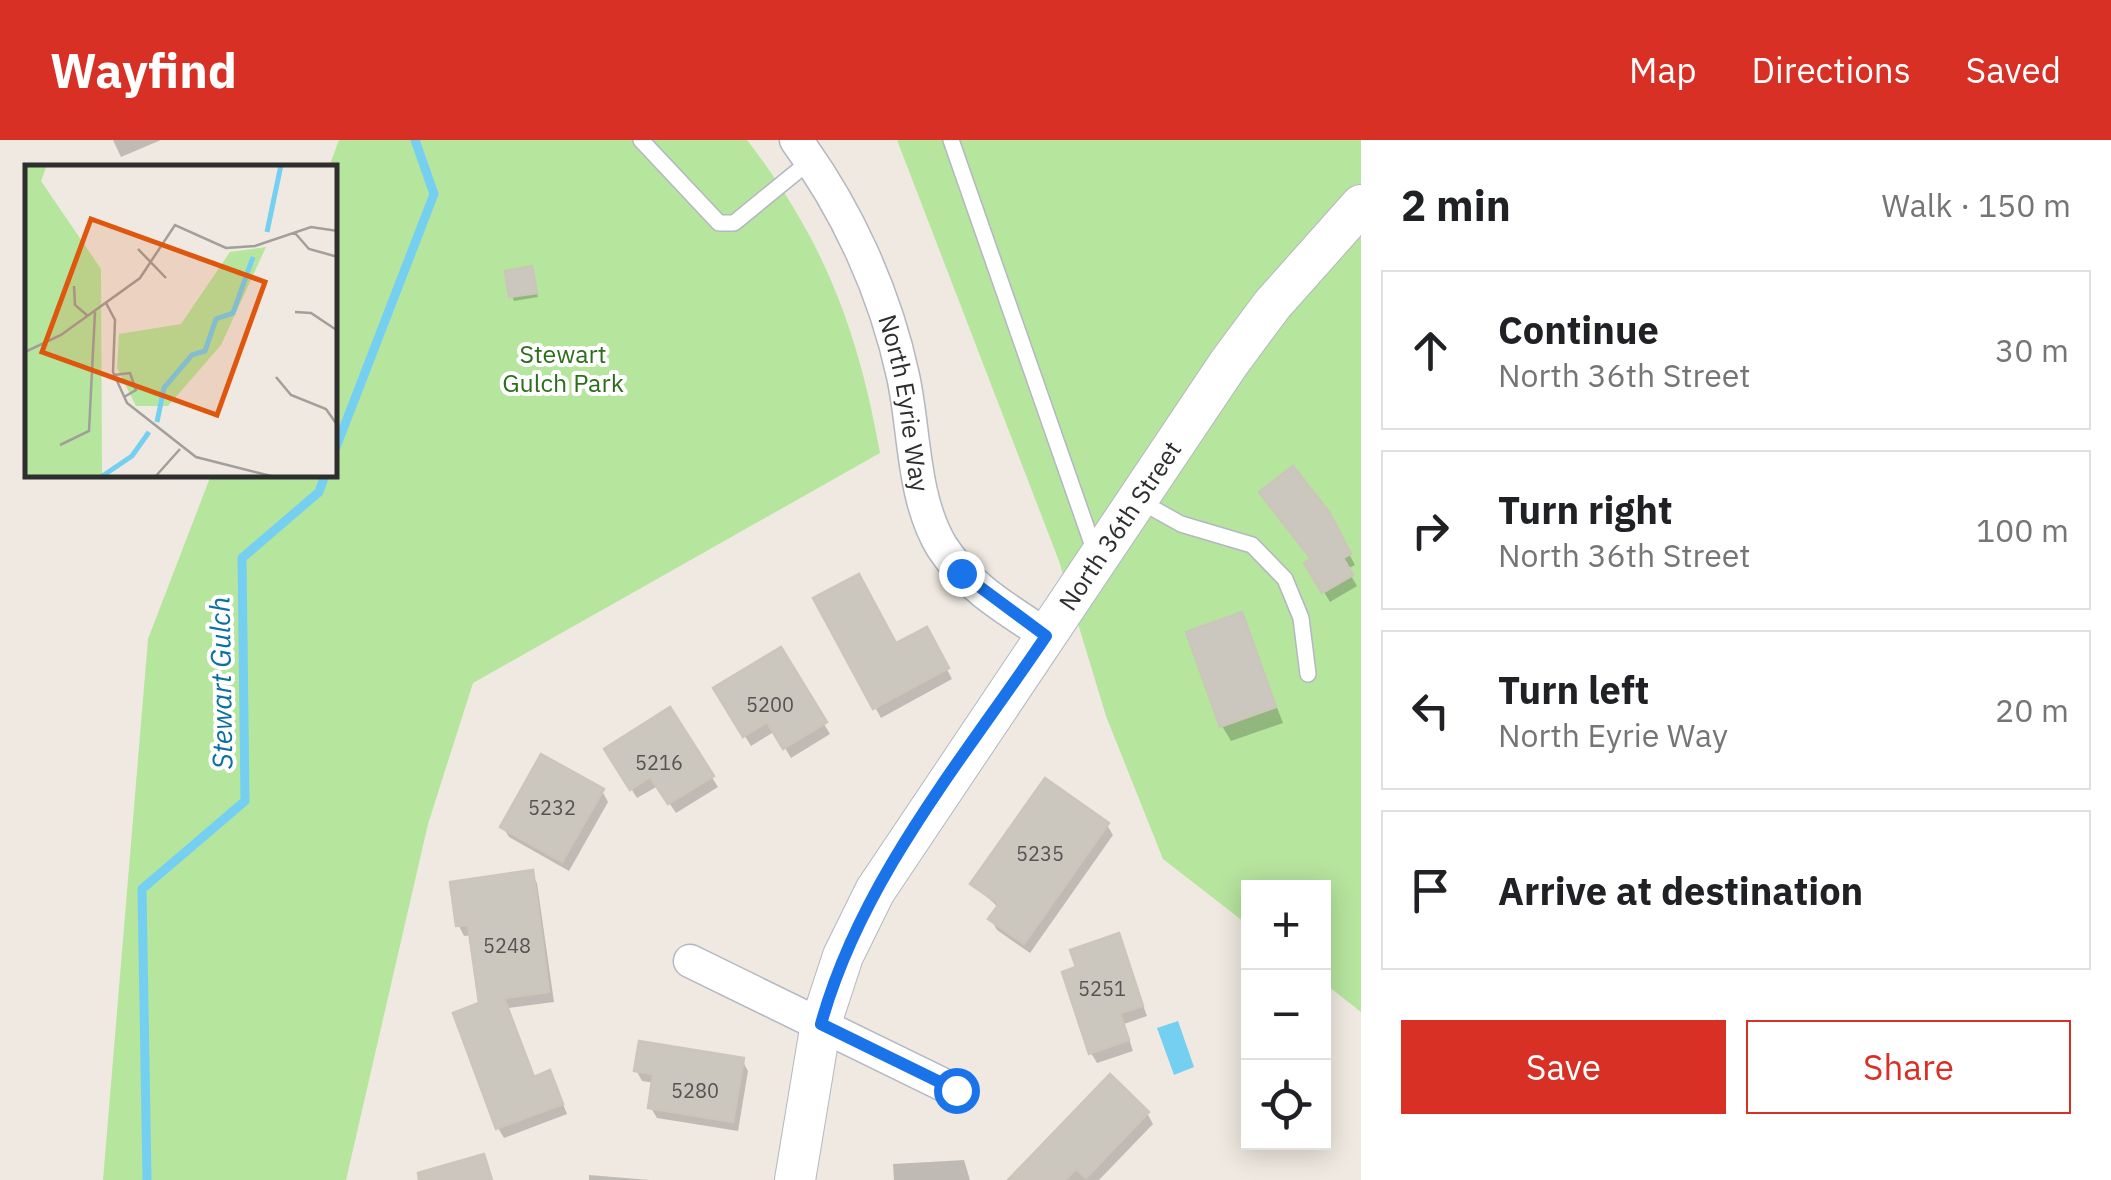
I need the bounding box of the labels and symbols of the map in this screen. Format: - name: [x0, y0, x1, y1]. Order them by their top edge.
- inset map: [25, 165, 338, 478]
- street label: North Eyrie Way: [871, 310, 938, 495]
- park label: Stewart Gulch Park: [502, 337, 624, 399]
- street label: North 36th Street: [1051, 434, 1188, 617]
- route end: [939, 551, 985, 597]
- water label: Stewart Gulch: [200, 596, 241, 770]
- house number: 5200: [746, 691, 794, 718]
- house number: 5216: [635, 749, 683, 776]
- house number: 5232: [528, 794, 576, 821]
- house number: 5235: [1016, 840, 1064, 867]
- house number: 5248: [483, 932, 531, 959]
- house number: 5251: [1078, 975, 1126, 1002]
- route start: [934, 1068, 980, 1114]
- house number: 5280: [671, 1077, 719, 1104]

